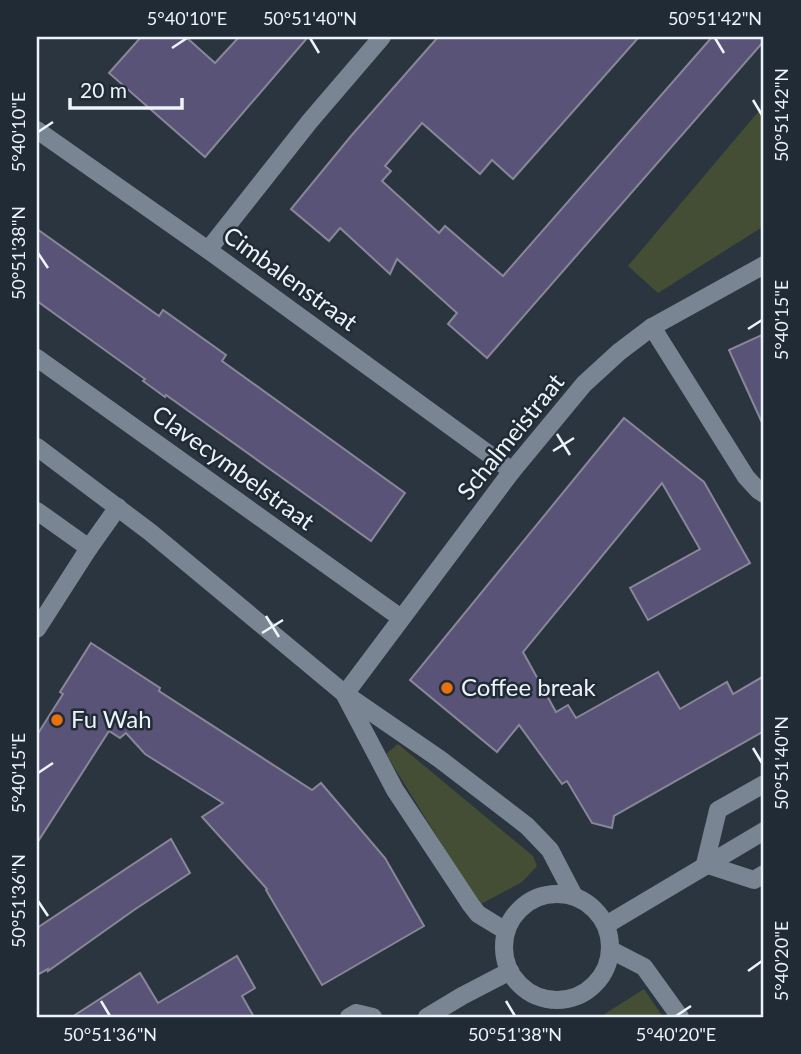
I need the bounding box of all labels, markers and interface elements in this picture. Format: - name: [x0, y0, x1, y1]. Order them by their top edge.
- text: 5°40'10"E: [147, 7, 227, 29]
- text: 50°51'40"N: [263, 7, 357, 29]
- text: 50°51'42"N: [668, 7, 762, 29]
- scale bar: [70, 66, 182, 110]
- text: 50°51'42"N: [770, 68, 792, 162]
- text: 20 m: [80, 77, 127, 102]
- text: 5°40'10"E: [7, 92, 29, 172]
- text: 50°51'38"N: [7, 206, 29, 300]
- street label: Cimbalenstraat: [218, 219, 364, 336]
- text: 5°40'15"E: [770, 280, 792, 360]
- street label: Schalmeistraat: [450, 367, 570, 505]
- street label: Clavecymbelstraat: [147, 398, 321, 536]
- place label: Coffee break: [461, 672, 596, 701]
- marker: Coffee break: [439, 680, 455, 696]
- place label: Fu Wah: [71, 704, 152, 733]
- marker: Fu Wah: [49, 712, 65, 728]
- text: 50°51'40"N: [770, 716, 792, 810]
- text: 5°40'15"E: [7, 733, 29, 813]
- text: 50°51'36"N: [7, 854, 29, 948]
- text: 5°40'20"E: [770, 921, 792, 1001]
- text: 50°51'36"N: [63, 1023, 157, 1045]
- text: 50°51'38"N: [468, 1023, 562, 1045]
- text: 5°40'20"E: [636, 1023, 716, 1045]

